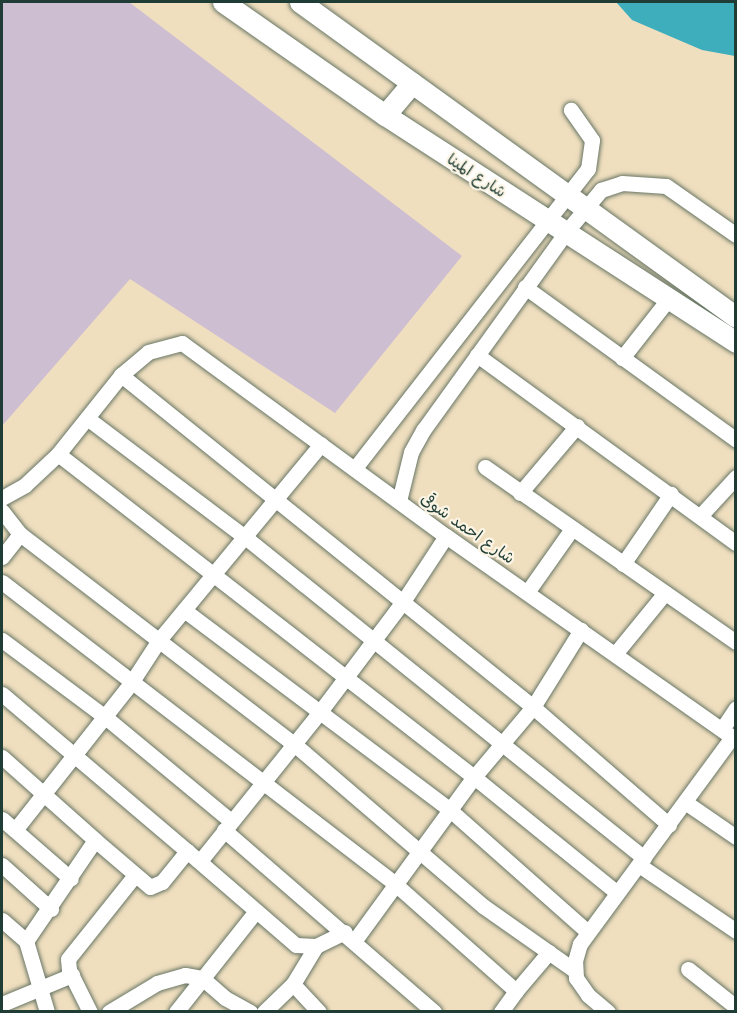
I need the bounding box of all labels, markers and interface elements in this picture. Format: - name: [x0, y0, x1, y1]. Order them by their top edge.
- street label: شارع المينا: [444, 149, 510, 201]
- street label: شارع احمد شوقى: [417, 488, 519, 568]

